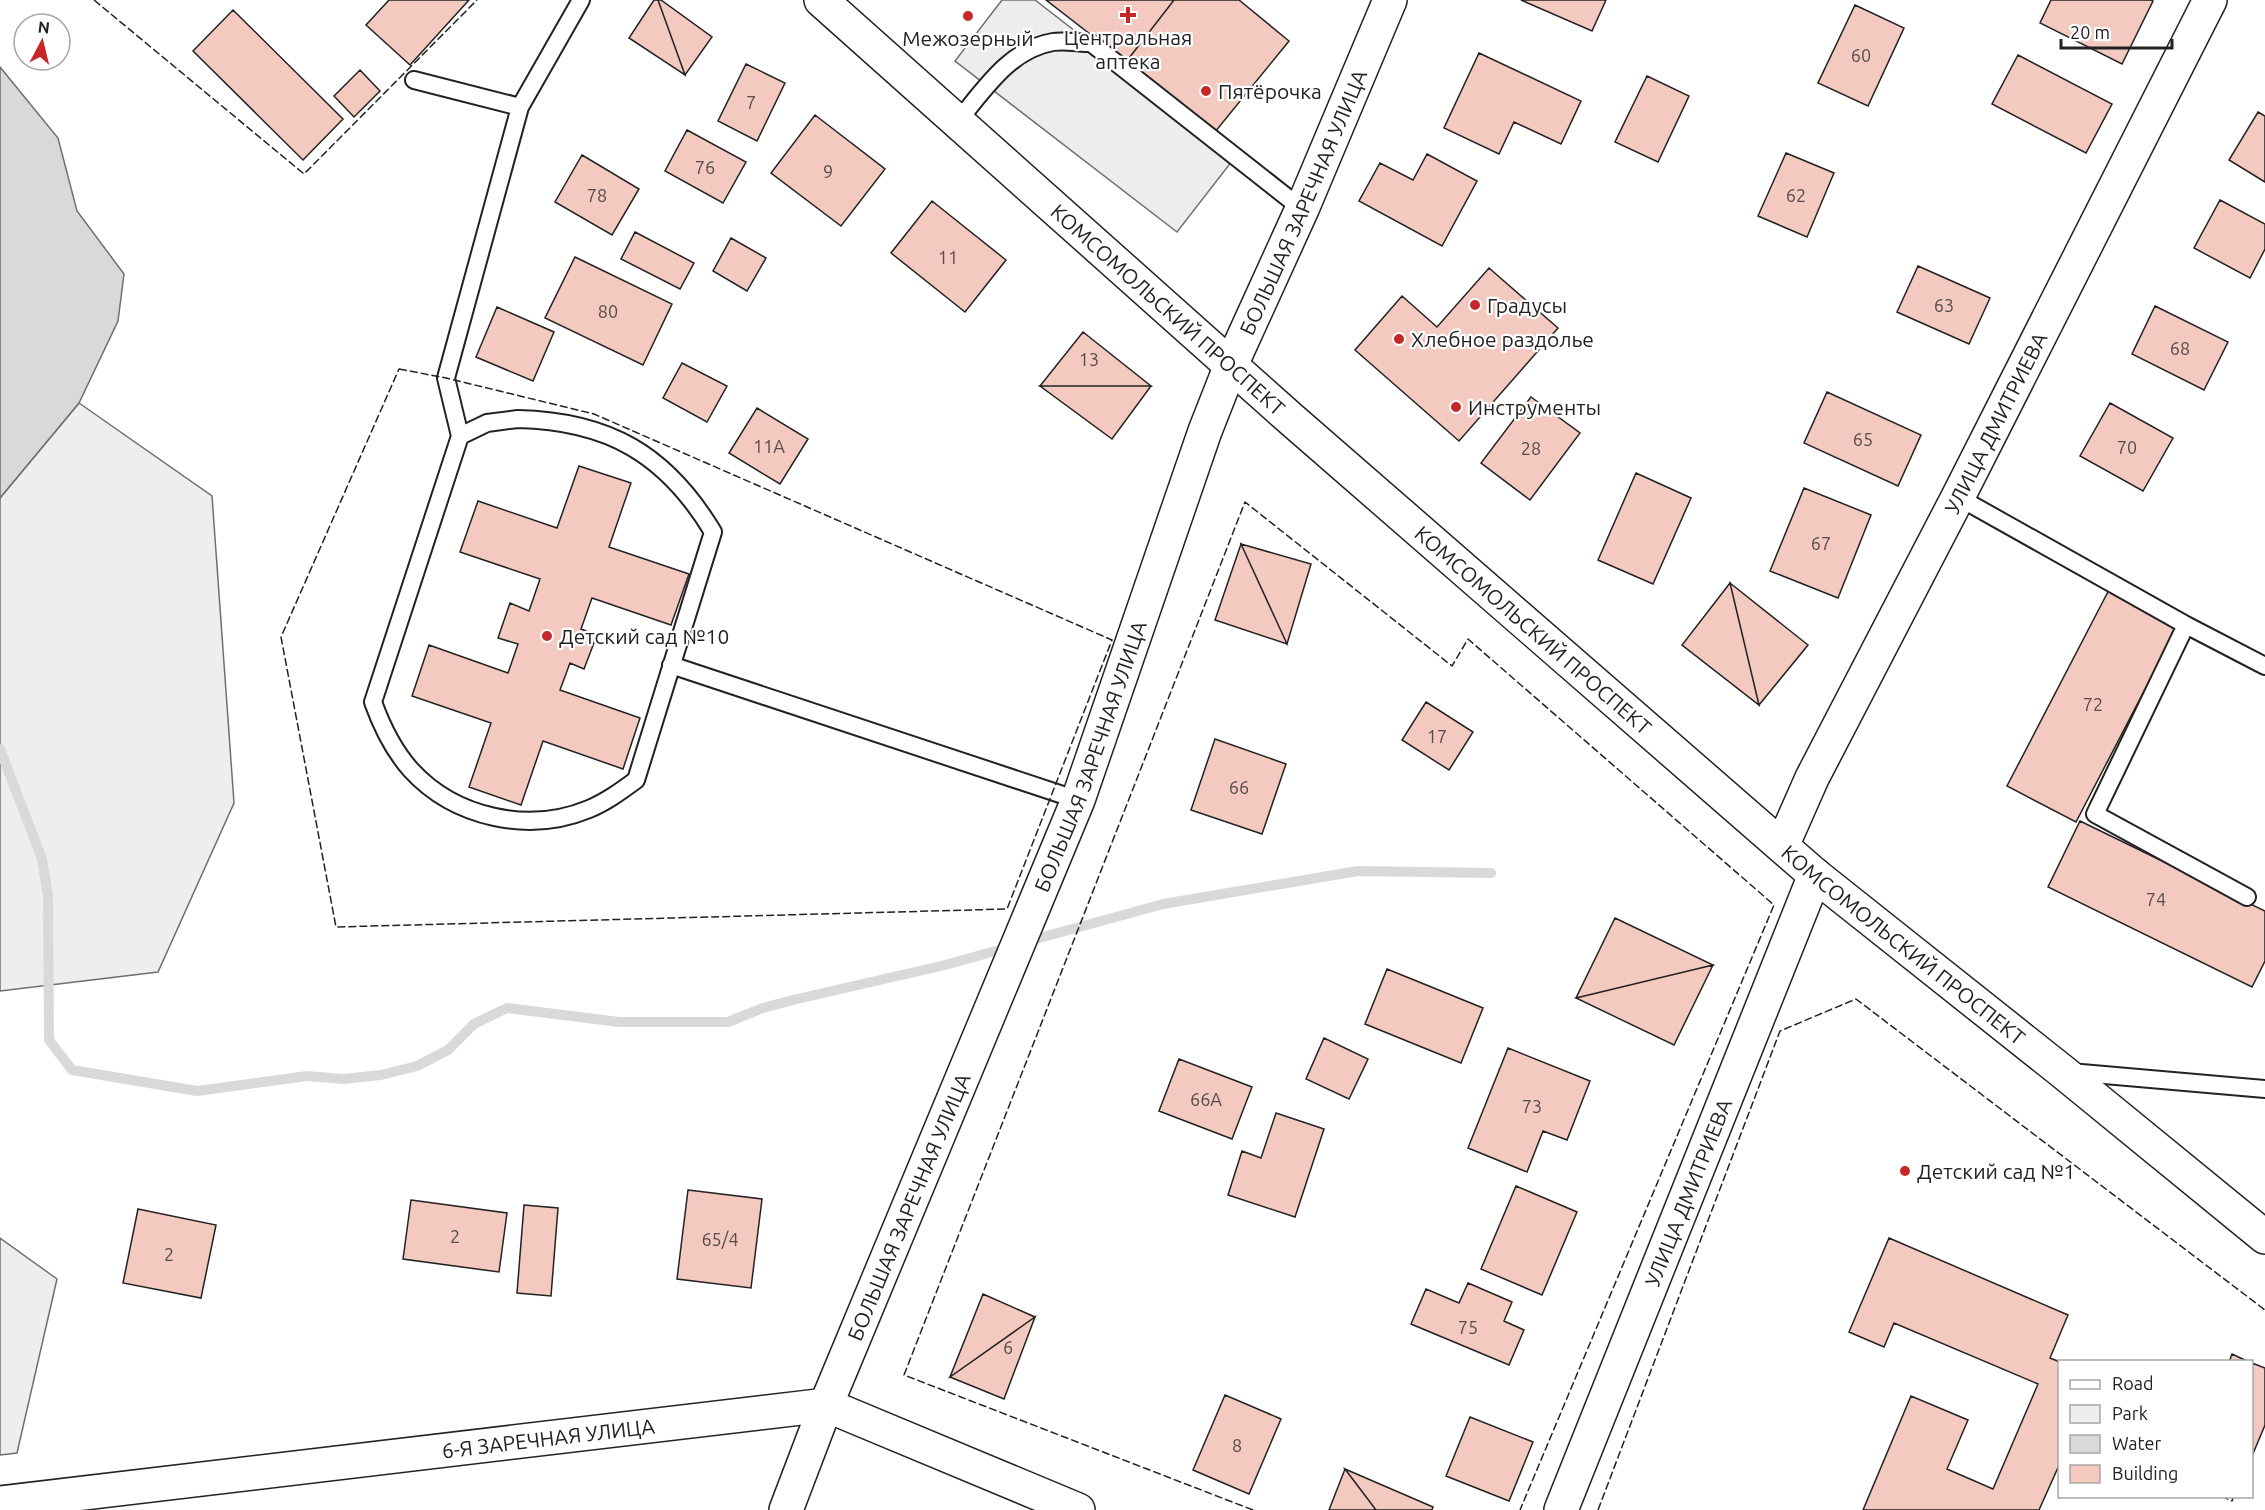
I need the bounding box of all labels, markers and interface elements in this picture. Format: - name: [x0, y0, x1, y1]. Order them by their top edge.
- marker: Центральная аптека: [1121, 8, 1135, 22]
- marker: Межозерный: [961, 9, 975, 23]
- north arrow: [12, 12, 72, 72]
- scale bar: [2061, 12, 2172, 50]
- text: N: [37, 17, 51, 37]
- text: 20 m: [2070, 22, 2110, 42]
- place label: Центральная аптека: [1064, 25, 1192, 73]
- place label: Межозерный: [902, 26, 1034, 50]
- house number: 60: [1851, 45, 1871, 65]
- street label: БОЛЬШАЯ ЗАРЕЧНАЯ УЛИЦА: [1234, 66, 1371, 338]
- place label: Пятёрочка: [1218, 79, 1322, 103]
- marker: Пятёрочка: [1199, 84, 1213, 98]
- house number: 7: [746, 92, 756, 112]
- house number: 76: [695, 157, 715, 177]
- house number: 9: [823, 161, 833, 181]
- house number: 78: [587, 185, 607, 205]
- house number: 62: [1786, 185, 1806, 205]
- street label: КОМСОМОЛЬСКИЙ ПРОСПЕКТ: [1046, 199, 1290, 420]
- house number: 11: [938, 247, 958, 267]
- place label: Градусы: [1487, 293, 1567, 317]
- house number: 63: [1934, 295, 1954, 315]
- marker: Градусы: [1468, 298, 1482, 312]
- house number: 80: [598, 301, 618, 321]
- place label: Хлебное раздолье: [1411, 327, 1594, 351]
- street label: УЛИЦА ДМИТРИЕВА: [1940, 328, 2052, 518]
- marker: Хлебное раздолье: [1392, 332, 1406, 346]
- house number: 68: [2170, 338, 2190, 358]
- house number: 13: [1079, 349, 1099, 369]
- place label: Инструменты: [1468, 395, 1601, 419]
- marker: Инструменты: [1449, 400, 1463, 414]
- house number: 65: [1853, 429, 1873, 449]
- house number: 11А: [753, 436, 785, 456]
- house number: 70: [2117, 437, 2137, 457]
- house number: 28: [1521, 438, 1541, 458]
- street label: КОМСОМОЛЬСКИЙ ПРОСПЕКТ: [1410, 521, 1657, 739]
- house number: 67: [1811, 533, 1831, 553]
- street label: БОЛЬШАЯ ЗАРЕЧНАЯ УЛИЦА: [1029, 617, 1151, 895]
- place label: Детский сад №10: [559, 624, 729, 648]
- marker: Детский сад №10: [540, 629, 554, 643]
- house number: 72: [2083, 694, 2103, 714]
- house number: 17: [1427, 726, 1447, 746]
- house number: 66: [1229, 777, 1249, 797]
- street label: КОМСОМОЛЬСКИЙ ПРОСПЕКТ: [1777, 840, 2030, 1050]
- house number: 74: [2146, 889, 2166, 909]
- street label: БОЛЬШАЯ ЗАРЕЧНАЯ УЛИЦА: [842, 1069, 975, 1344]
- house number: 66А: [1190, 1089, 1222, 1109]
- street label: УЛИЦА ДМИТРИЕВА: [1640, 1095, 1736, 1290]
- house number: 73: [1522, 1096, 1542, 1116]
- place label: Детский сад №1: [1917, 1159, 2075, 1183]
- marker: Детский сад №1: [1898, 1164, 1912, 1178]
- house number: 2: [450, 1226, 460, 1246]
- house number: 65/4: [701, 1229, 739, 1249]
- house number: 2: [164, 1244, 174, 1264]
- house number: 75: [1458, 1317, 1478, 1337]
- house number: 6: [1003, 1337, 1013, 1357]
- legend: [2058, 1360, 2253, 1498]
- text: Road: [2112, 1373, 2154, 1393]
- text: Park: [2112, 1403, 2148, 1423]
- street label: 6-Я ЗАРЕЧНАЯ УЛИЦА: [440, 1413, 656, 1463]
- text: Water: [2112, 1433, 2162, 1453]
- house number: 8: [1232, 1435, 1242, 1455]
- text: Building: [2112, 1463, 2178, 1483]

